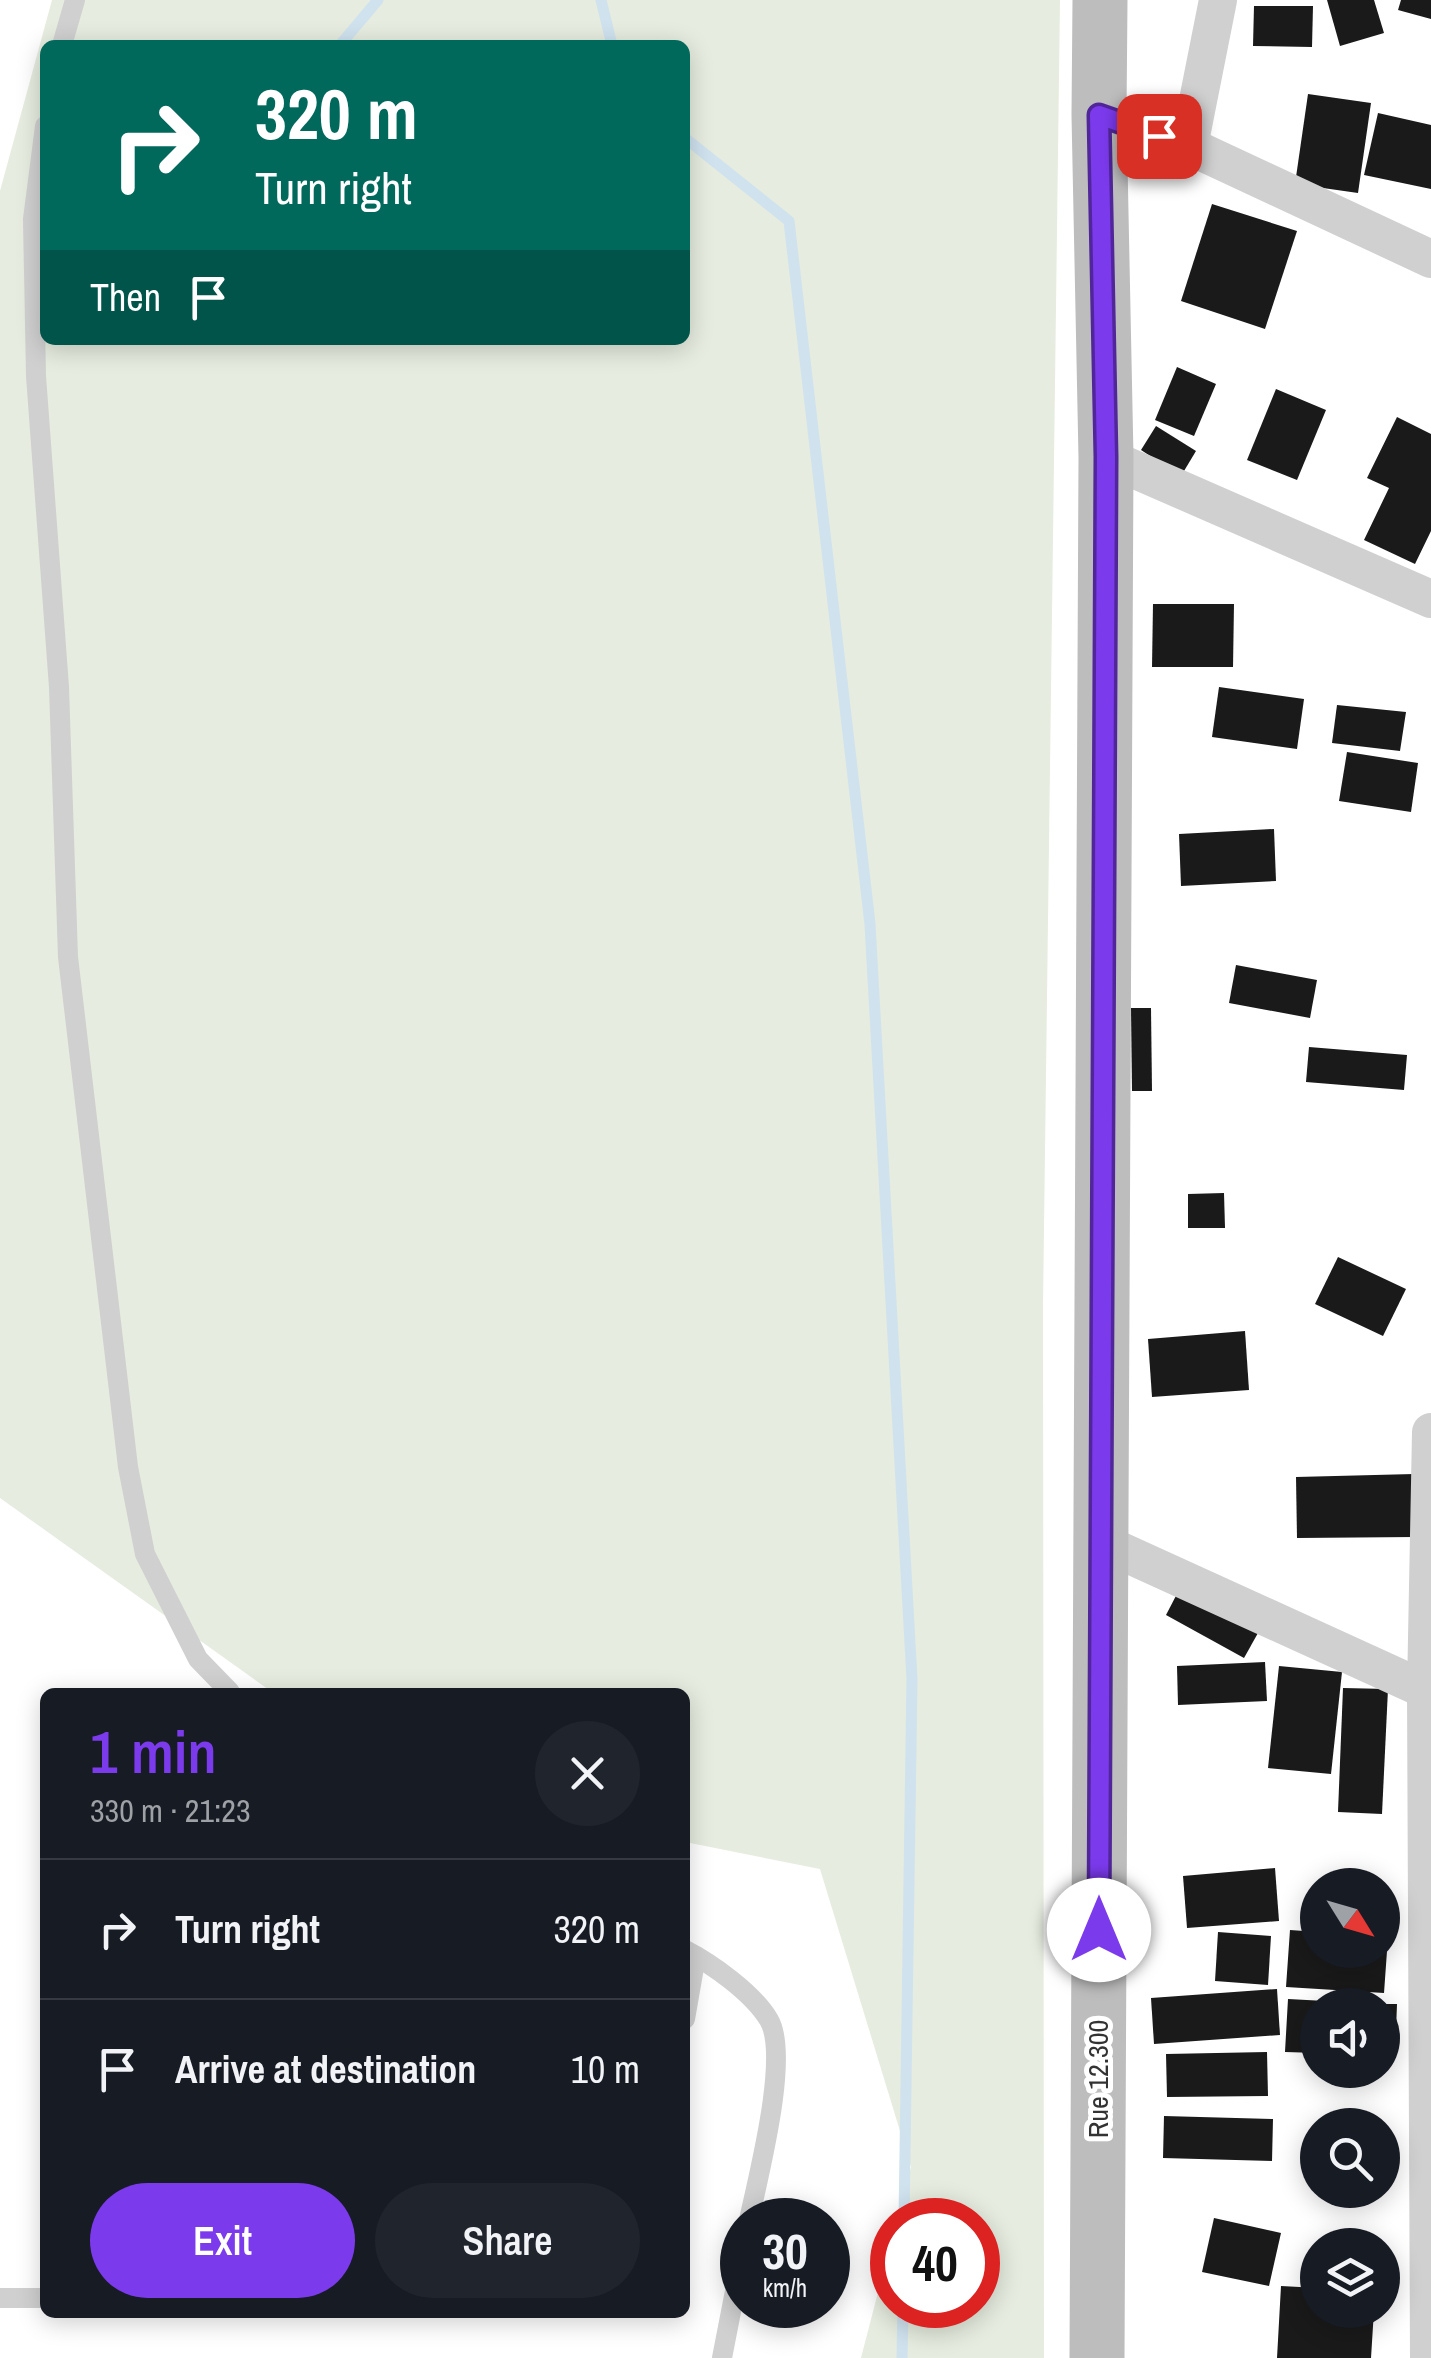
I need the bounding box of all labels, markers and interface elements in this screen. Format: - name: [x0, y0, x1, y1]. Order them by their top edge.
- text: 320 m: [255, 67, 418, 161]
- icon: right: [90, 80, 220, 210]
- pin: [1117, 94, 1202, 179]
- icon: arrive: [1132, 109, 1187, 164]
- text: Turn right: [255, 157, 412, 218]
- icon: arrive: [181, 270, 236, 325]
- text: Then: [90, 272, 161, 323]
- text: 1 min: [90, 1711, 217, 1792]
- button: close: [535, 1721, 640, 1826]
- text: 330 m · 21:23: [90, 1789, 250, 1832]
- north arrow: [1300, 1868, 1400, 1968]
- map controls: [1300, 1868, 1400, 2328]
- position arrow: [1047, 1878, 1151, 1982]
- icon: right: [90, 1902, 145, 1957]
- text: Turn right: [175, 1904, 320, 1955]
- text: 320 m: [553, 1904, 640, 1955]
- button: sound: [1300, 1988, 1400, 2088]
- street label: Rue 12.300: [1079, 2020, 1117, 2138]
- icon: arrive: [90, 2042, 145, 2097]
- text: Arrive at destination: [175, 2044, 476, 2095]
- text: 10 m: [571, 2044, 640, 2095]
- button: search: [1300, 2108, 1400, 2208]
- button: Exit: [90, 2183, 355, 2298]
- button: Share: [375, 2183, 640, 2298]
- speed limit sign: 40: [870, 2198, 1000, 2328]
- text: 30: [762, 2217, 808, 2285]
- button: layers: [1300, 2228, 1400, 2328]
- text: km/h: [763, 2271, 807, 2305]

